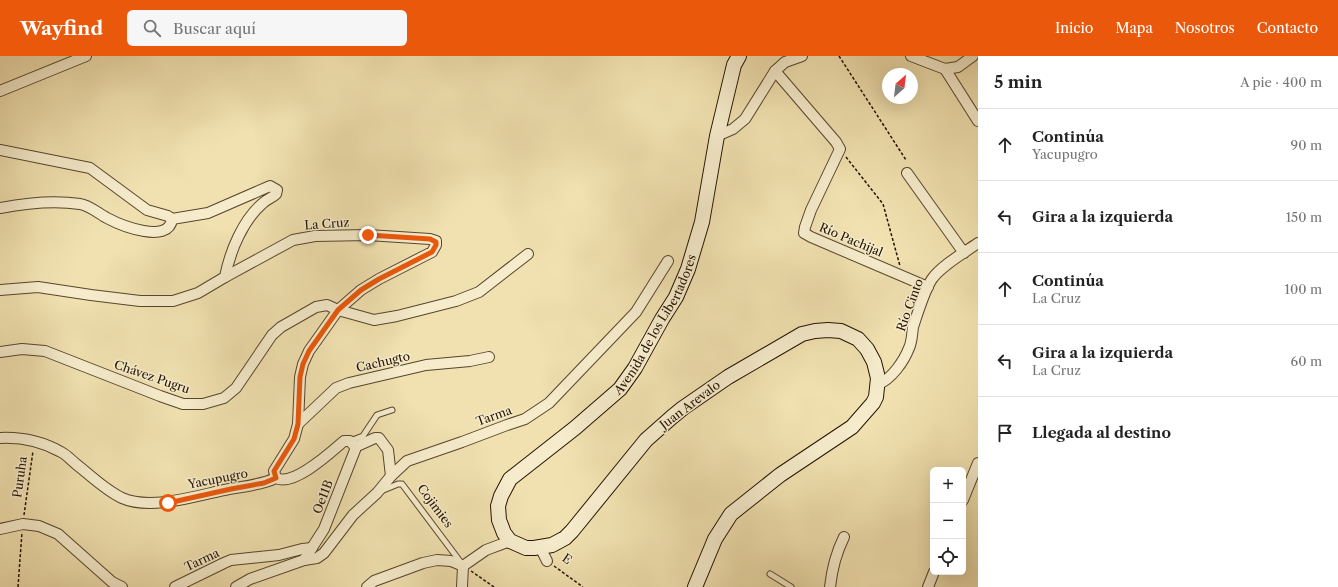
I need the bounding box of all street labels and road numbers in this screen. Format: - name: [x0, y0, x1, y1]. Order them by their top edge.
- street label: La Cruz: [304, 214, 350, 233]
- street label: Río Pachijal: [817, 219, 886, 260]
- street label: Avenida de los Libertadores: [610, 253, 699, 398]
- street label: Río Cinto: [893, 276, 926, 333]
- street label: Cachugto: [355, 348, 411, 375]
- street label: Chávez Pugru: [112, 357, 193, 397]
- street label: Juan Arevalo: [655, 377, 723, 433]
- street label: Tarma: [474, 402, 514, 429]
- street label: Puruha: [9, 455, 30, 499]
- street label: Yacupugro: [186, 465, 249, 492]
- street label: Oe11B: [309, 478, 336, 516]
- street label: Cojimies: [414, 481, 457, 530]
- street label: Tarma: [182, 545, 222, 574]
- street label: E: [560, 550, 575, 567]

